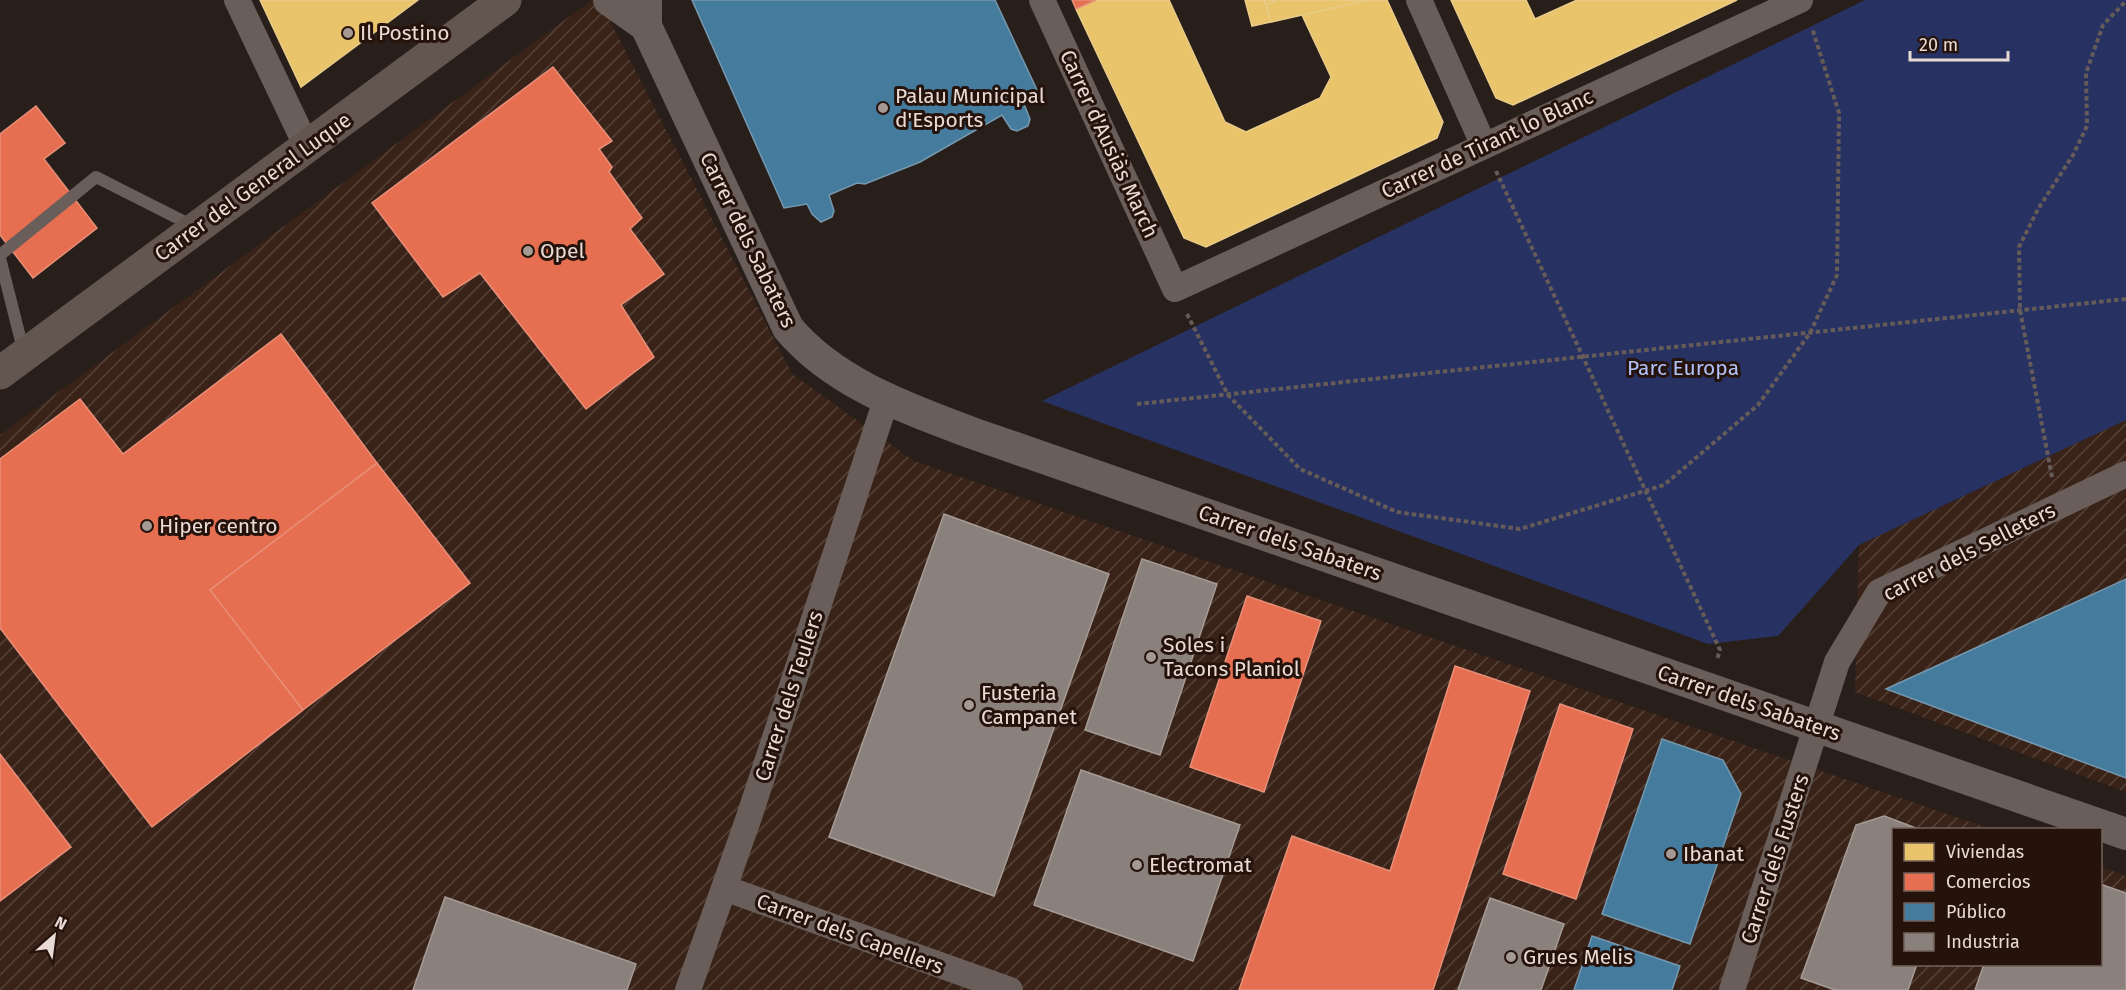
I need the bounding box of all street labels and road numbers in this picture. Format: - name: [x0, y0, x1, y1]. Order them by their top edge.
- street label: Carrer d'Ausiàs March: [1054, 46, 1164, 242]
- street label: Carrer de Tirant lo Blanc: [1377, 83, 1597, 205]
- street label: Carrer del General Luque: [150, 107, 356, 267]
- street label: Carrer dels Sabaters: [694, 148, 802, 332]
- street label: carrer dels Selleters: [1878, 497, 2060, 607]
- street label: Carrer dels Sabaters: [1195, 499, 1385, 587]
- street label: Carrer dels Teulers: [749, 607, 829, 785]
- street label: Carrer dels Sabaters: [1654, 659, 1844, 747]
- street label: Carrer dels Fusters: [1735, 771, 1815, 947]
- street label: Carrer dels Capellers: [753, 888, 947, 980]

